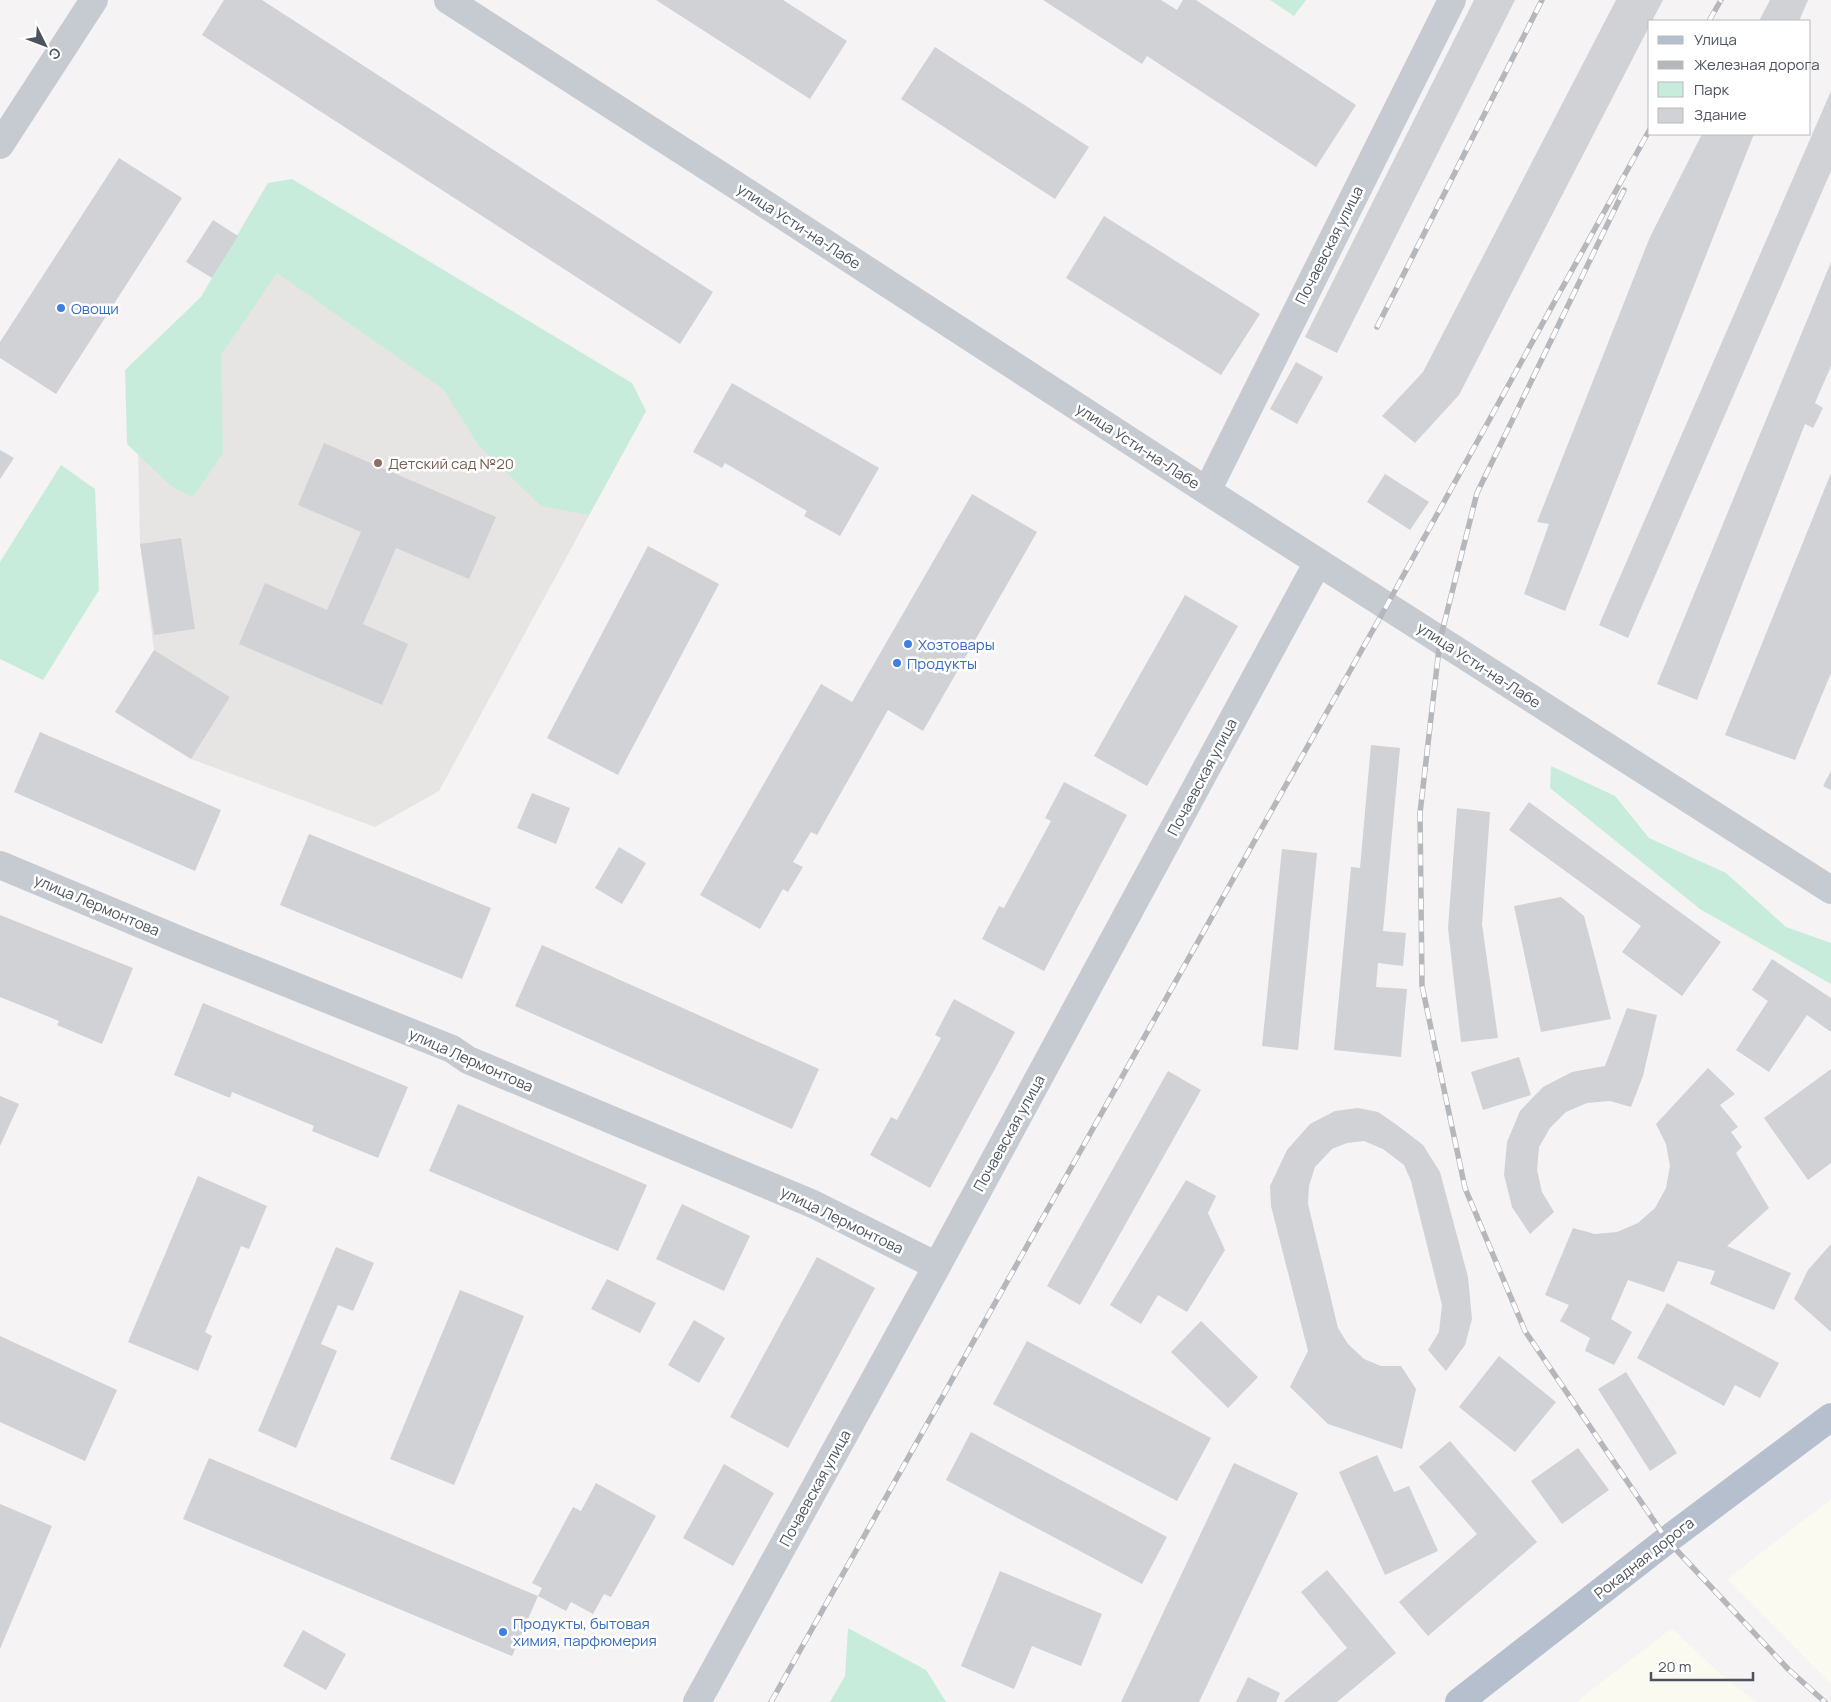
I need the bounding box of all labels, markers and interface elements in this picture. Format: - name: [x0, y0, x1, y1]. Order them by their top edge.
- north arrow: [20, 20, 70, 70]
- legend: [1648, 20, 1811, 135]
- text: Улица: [1694, 29, 1737, 50]
- text: С: [45, 44, 66, 64]
- text: Железная дорога: [1694, 54, 1819, 75]
- text: Парк: [1694, 79, 1730, 100]
- text: Здание: [1694, 104, 1747, 125]
- street label: улица Усти-на-Лабе: [733, 178, 865, 274]
- street label: Почаевская улица: [1290, 182, 1368, 308]
- place label: Овощи: [71, 298, 119, 319]
- marker: Овощи: [55, 302, 67, 314]
- street label: улица Усти-на-Лабе: [1072, 398, 1204, 494]
- place label: Детский сад №20: [388, 453, 514, 474]
- marker: Детский сад №20: [372, 457, 384, 469]
- street label: улица Усти-на-Лабе: [1413, 617, 1545, 713]
- place label: Хозтовары: [918, 634, 995, 655]
- marker: Хозтовары: [902, 638, 914, 650]
- place label: Продукты: [907, 653, 977, 674]
- marker: Продукты: [891, 657, 903, 669]
- street label: Почаевская улица: [1162, 715, 1242, 839]
- street label: улица Лермонтова: [31, 869, 163, 941]
- street label: улица Лермонтова: [405, 1023, 537, 1097]
- street label: Почаевская улица: [968, 1071, 1050, 1195]
- street label: улица Лермонтова: [777, 1181, 907, 1259]
- street label: Почаевская улица: [774, 1426, 856, 1550]
- street label: Рокадная дорога: [1590, 1512, 1698, 1604]
- place label: Продукты, бытовая химия, парфюмерия: [513, 1613, 657, 1651]
- marker: Продукты, бытовая химия, парфюмерия: [497, 1626, 509, 1638]
- scale bar: [1651, 1650, 1754, 1682]
- text: 20 m: [1658, 1656, 1691, 1677]

